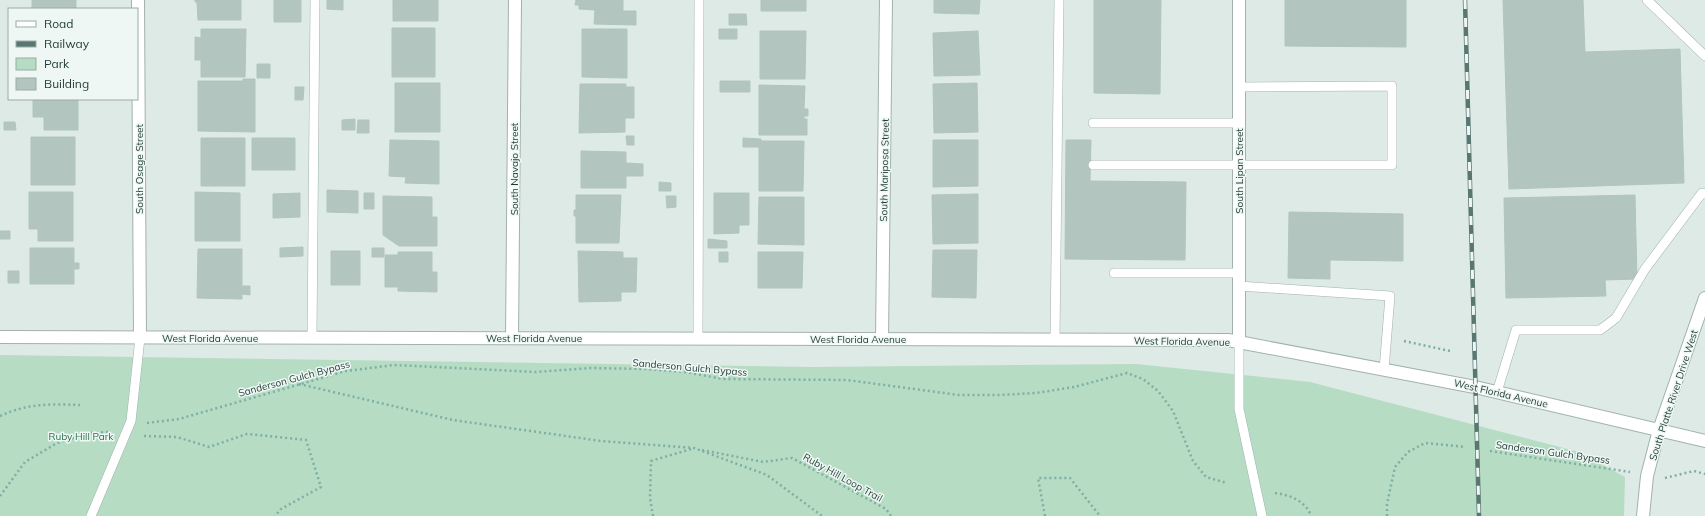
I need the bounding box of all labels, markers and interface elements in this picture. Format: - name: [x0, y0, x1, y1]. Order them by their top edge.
- legend: [8, 8, 138, 100]
- text: Road: [44, 16, 73, 31]
- text: Railway: [44, 36, 90, 51]
- text: Park: [44, 56, 70, 71]
- text: Building: [44, 76, 89, 91]
- street label: South Mariposa Street: [877, 118, 892, 222]
- street label: South Navajo Street: [508, 122, 521, 215]
- street label: South Osage Street: [133, 123, 146, 214]
- street label: South Lipan Street: [1233, 128, 1246, 214]
- street label: South Platte River Drive West: [1646, 328, 1701, 462]
- street label: West Florida Avenue: [162, 332, 258, 345]
- street label: West Florida Avenue: [486, 332, 582, 345]
- street label: West Florida Avenue: [810, 333, 906, 346]
- street label: West Florida Avenue: [1134, 334, 1230, 349]
- street label: Sanderson Gulch Bypass: [632, 356, 748, 379]
- street label: Sanderson Gulch Bypass: [237, 357, 351, 400]
- street label: West Florida Avenue: [1453, 376, 1549, 411]
- park label: Ruby Hill Park: [49, 430, 114, 443]
- street label: Sanderson Gulch Bypass: [1495, 438, 1611, 467]
- street label: Ruby Hill Loop Trail: [801, 450, 885, 505]

